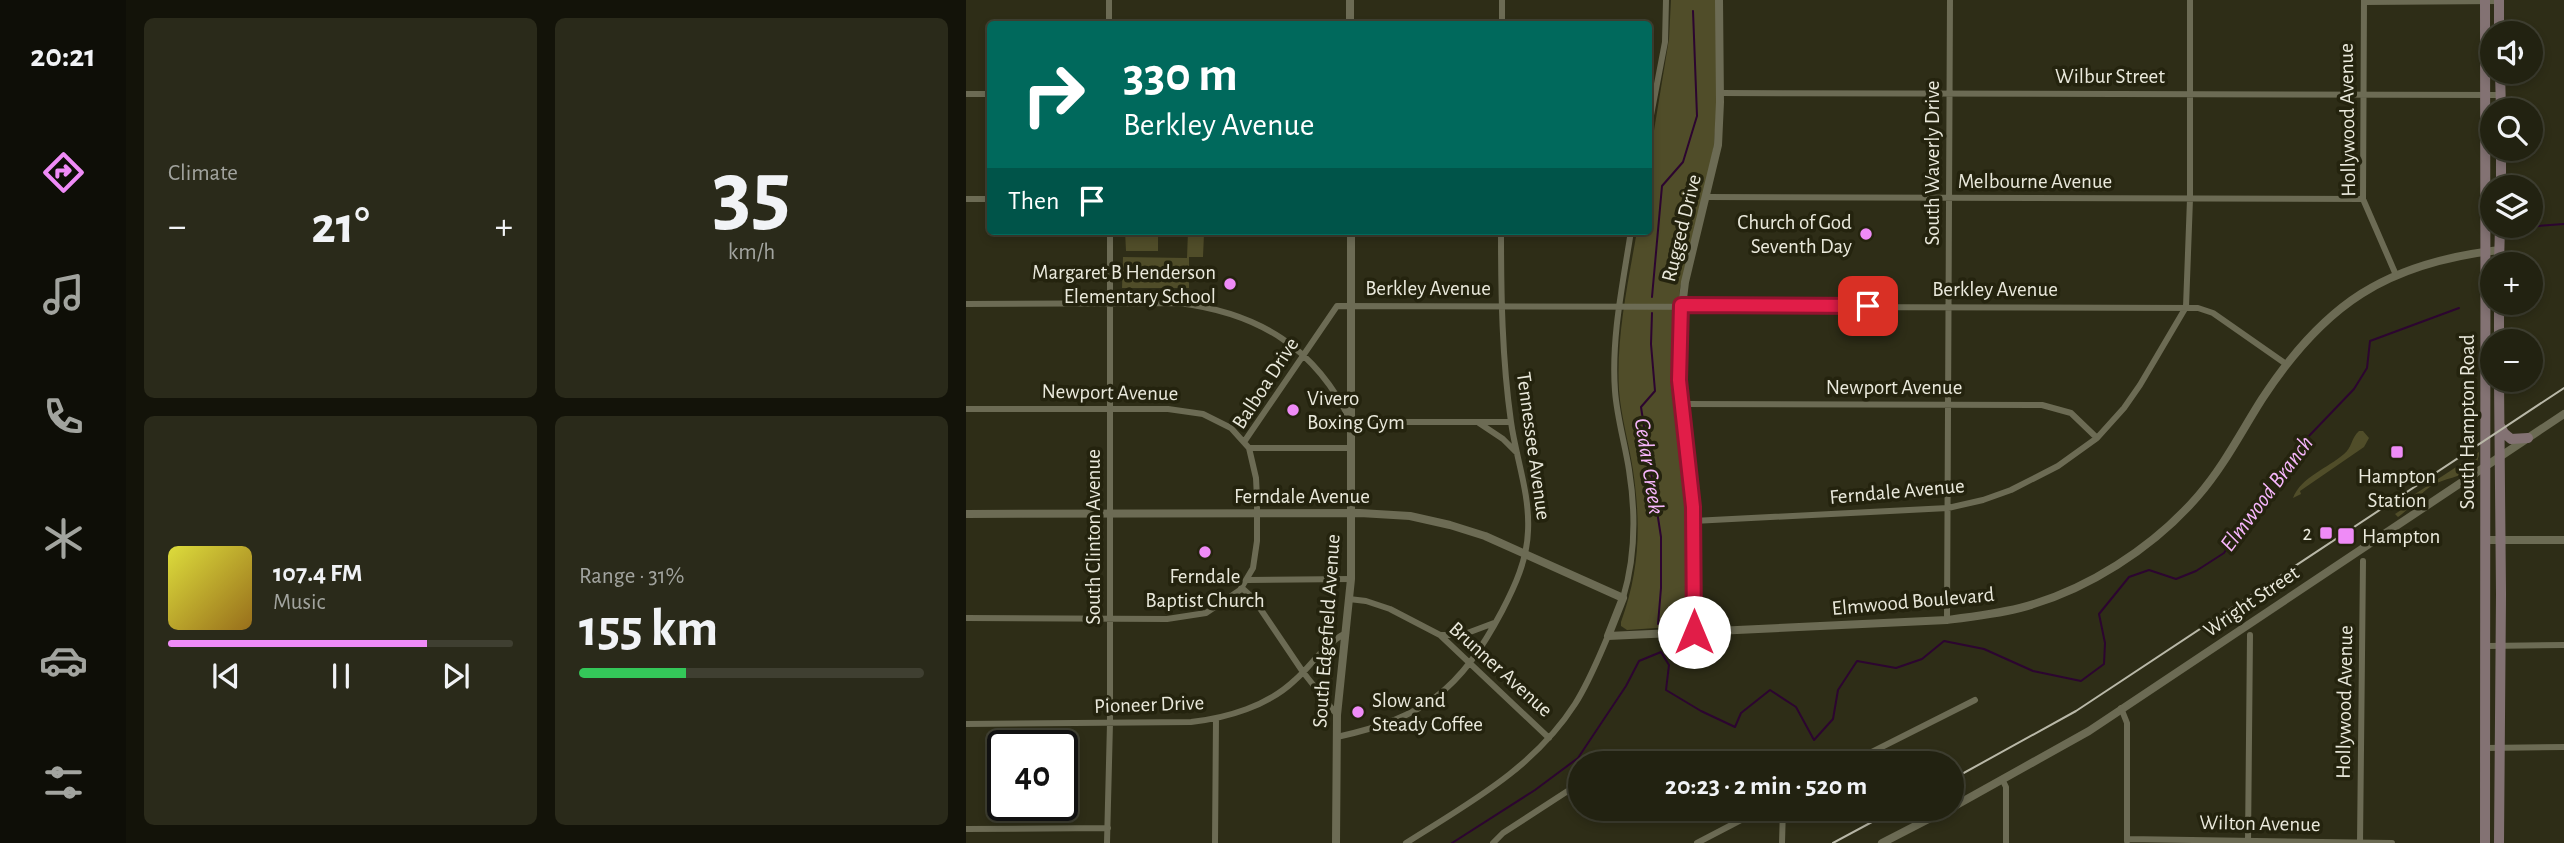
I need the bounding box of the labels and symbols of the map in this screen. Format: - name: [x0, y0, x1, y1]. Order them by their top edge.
- street label: Hollywood Avenue: [2336, 43, 2359, 197]
- street label: Wilbur Street: [2055, 66, 2165, 87]
- street label: South Waverly Drive: [1922, 81, 1943, 246]
- street label: Melbourne Avenue: [1958, 171, 2112, 192]
- street label: Rugged Drive: [1658, 172, 1705, 284]
- place label: Church of God Seventh Day: [1737, 212, 1852, 257]
- marker: Church of God Seventh Day: [1858, 226, 1874, 242]
- place label: Margaret B Henderson Elementary School: [1032, 262, 1216, 307]
- marker: Margaret B Henderson Elementary School: [1222, 276, 1238, 292]
- pin: [1838, 276, 1898, 336]
- street label: Berkley Avenue: [1365, 278, 1491, 299]
- street label: Berkley Avenue: [1932, 279, 2058, 300]
- street label: Balboa Drive: [1228, 334, 1303, 433]
- street label: South Hampton Road: [2457, 334, 2478, 510]
- street label: Tennessee Avenue: [1513, 371, 1554, 521]
- street label: Newport Avenue: [1826, 377, 1962, 398]
- street label: Newport Avenue: [1041, 381, 1179, 404]
- place label: Vivero Boxing Gym: [1307, 388, 1405, 433]
- marker: Vivero Boxing Gym: [1285, 402, 1301, 418]
- water label: Cedar Creek: [1630, 416, 1668, 516]
- water label: Elmwood Branch: [2216, 432, 2318, 556]
- marker: Hampton Station: [2389, 444, 2405, 460]
- street label: South Clinton Avenue: [1083, 449, 1104, 625]
- place label: Hampton Station: [2358, 466, 2436, 511]
- street label: Ferndale Avenue: [1828, 475, 1966, 508]
- street label: Ferndale Avenue: [1234, 486, 1370, 507]
- place label: 2: [2302, 523, 2312, 544]
- marker: 2: [2318, 525, 2334, 541]
- marker: Hampton: [2336, 526, 2356, 546]
- place label: Hampton: [2362, 526, 2440, 547]
- street label: South Edgefield Avenue: [1309, 534, 1344, 729]
- marker: Ferndale Baptist Church: [1197, 544, 1213, 560]
- street label: Wright Street: [2200, 562, 2303, 641]
- place label: Ferndale Baptist Church: [1145, 566, 1265, 611]
- street label: Elmwood Boulevard: [1831, 584, 1995, 619]
- position arrow: [1657, 595, 1731, 669]
- street label: Brunner Avenue: [1445, 618, 1556, 721]
- street label: Hollywood Avenue: [2333, 625, 2356, 779]
- place label: Slow and Steady Coffee: [1372, 690, 1483, 735]
- street label: Pioneer Drive: [1094, 692, 1204, 717]
- marker: Slow and Steady Coffee: [1350, 704, 1366, 720]
- speed limit sign: 40: [987, 730, 1078, 821]
- street label: Wilton Avenue: [2199, 812, 2321, 835]

